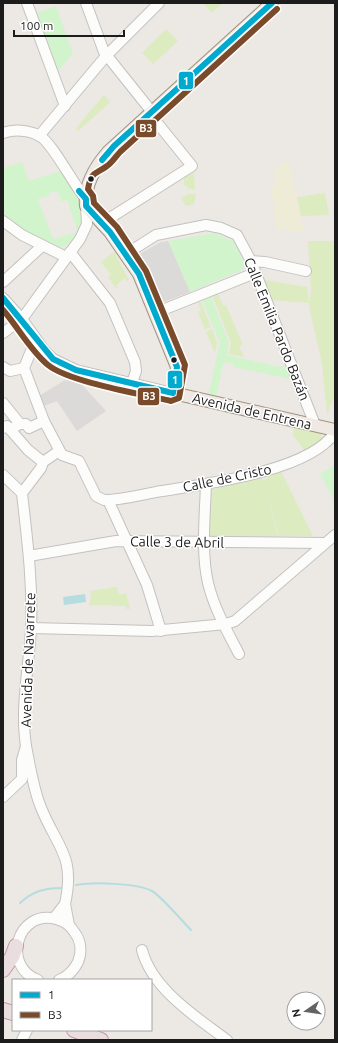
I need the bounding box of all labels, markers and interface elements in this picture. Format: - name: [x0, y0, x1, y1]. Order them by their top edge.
- scale bar: [14, 12, 124, 38]
- text: 100 m: [20, 19, 53, 32]
- line badge: 1: [178, 71, 194, 90]
- text: 1: [183, 75, 189, 87]
- line badge: B3: [135, 119, 157, 138]
- text: B3: [139, 122, 153, 134]
- unlabelled marker: [86, 174, 96, 184]
- street label: Calle Emilia Pardo Bazán: [241, 255, 313, 403]
- unlabelled marker: [169, 355, 179, 365]
- line badge: 1: [167, 370, 183, 389]
- text: 1: [172, 374, 178, 386]
- line badge: B3: [137, 387, 160, 406]
- street label: Avenida de Entrena: [191, 389, 313, 433]
- text: B3: [142, 390, 156, 402]
- street label: Calle de Cristo: [181, 461, 273, 495]
- street label: Calle 3 de Abril: [130, 533, 224, 551]
- street label: Avenida de Navarrete: [18, 592, 38, 728]
- legend: [12, 979, 152, 1031]
- text: 1: [48, 988, 55, 1001]
- north arrow: [286, 991, 326, 1031]
- text: B3: [48, 1008, 62, 1021]
- text: N: [289, 1008, 303, 1019]

